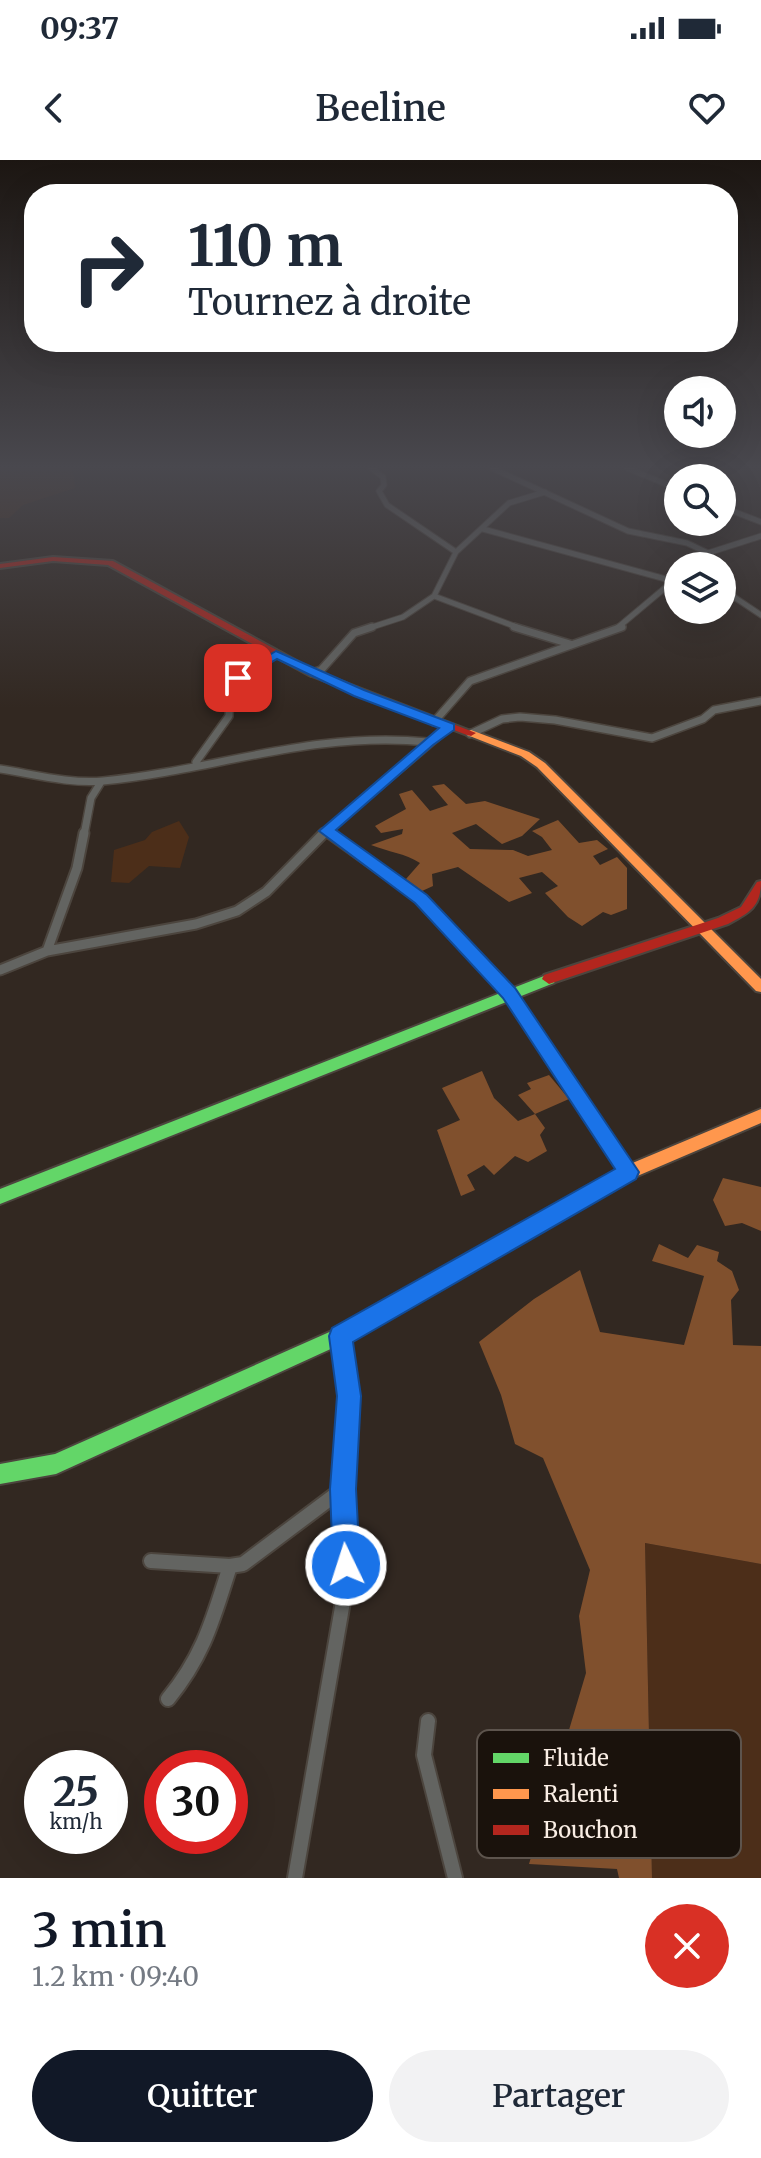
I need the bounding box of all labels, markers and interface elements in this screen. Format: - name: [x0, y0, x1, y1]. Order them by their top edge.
- text: 09:37: [40, 9, 119, 47]
- icon: back: [32, 86, 76, 130]
- text: Beeline: [315, 86, 446, 131]
- icon: heart: [685, 86, 729, 130]
- text: 110 m: [188, 211, 343, 281]
- icon: right: [56, 216, 160, 320]
- text: Tournez à droite: [188, 280, 471, 325]
- map controls: [664, 376, 736, 624]
- button: sound: [664, 376, 736, 448]
- button: search: [664, 464, 736, 536]
- button: layers: [664, 552, 736, 624]
- pin: [204, 644, 272, 712]
- icon: arrive: [216, 656, 260, 700]
- position arrow: [304, 1523, 388, 1607]
- legend: [477, 1730, 741, 1858]
- text: Fluide: [543, 1744, 609, 1772]
- speed limit sign: 30: [144, 1750, 248, 1854]
- text: 25: [53, 1767, 99, 1817]
- text: Ralenti: [543, 1780, 619, 1808]
- text: km/h: [50, 1809, 102, 1834]
- text: Bouchon: [543, 1816, 638, 1844]
- text: 3 min: [32, 1900, 167, 1960]
- button: close: [645, 1904, 729, 1988]
- text: 1.2 km · 09:40: [32, 1960, 199, 1993]
- button: Quitter: [32, 2050, 373, 2142]
- button: Partager: [389, 2050, 729, 2142]

